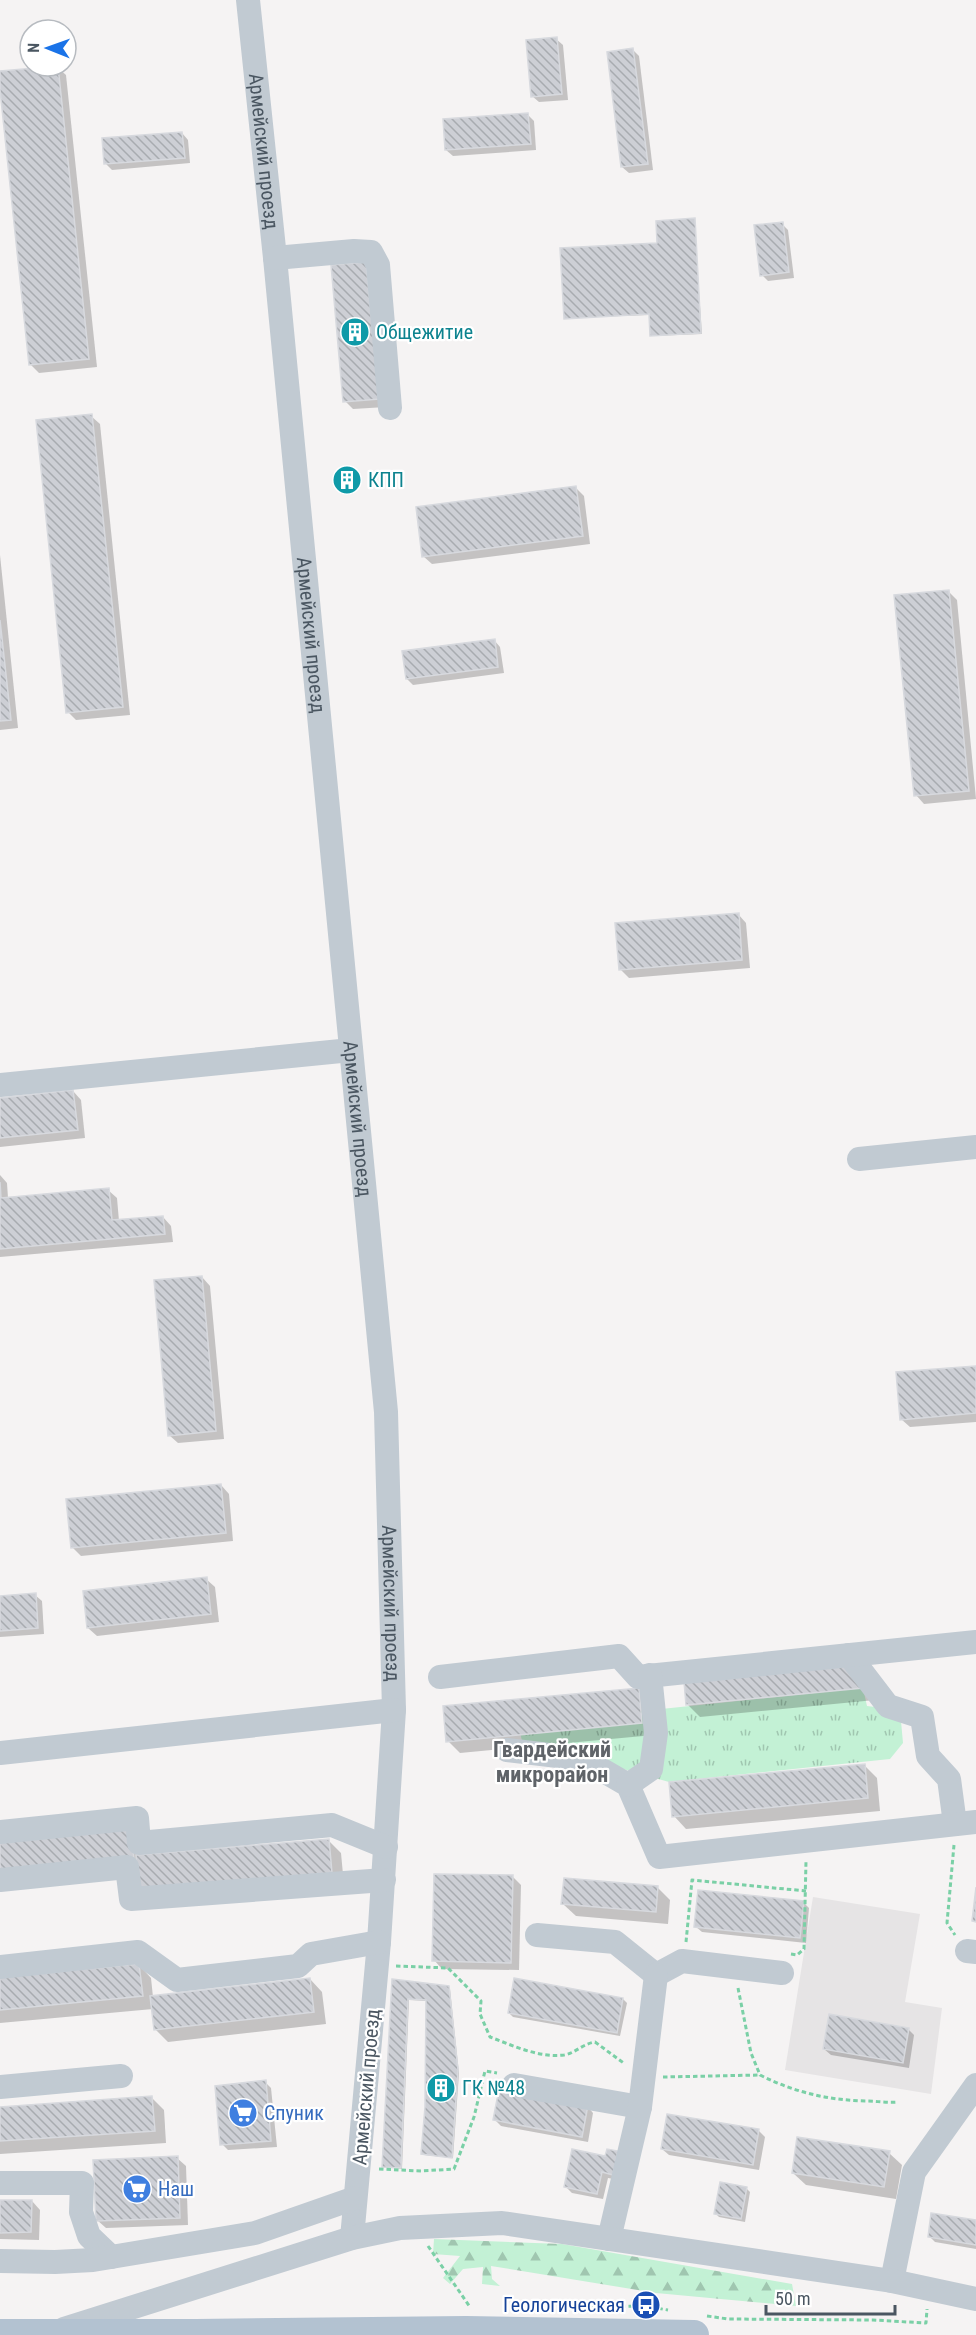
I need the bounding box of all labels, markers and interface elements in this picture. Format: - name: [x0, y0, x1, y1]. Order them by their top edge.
- north arrow: [18, 18, 78, 78]
- text: N: [24, 43, 43, 53]
- street label: Армейский проезд: [244, 72, 284, 231]
- building icon: Общежитие: [339, 316, 371, 348]
- place label: Общежитие: [376, 320, 473, 344]
- building icon: КПП: [331, 464, 363, 496]
- place label: КПП: [368, 468, 404, 492]
- street label: Армейский проезд: [292, 556, 331, 714]
- street label: Армейский проезд: [338, 1039, 377, 1198]
- street label: Армейский проезд: [377, 1524, 405, 1682]
- district label: Гвардейский микрорайон: [493, 1737, 611, 1787]
- street label: Армейский проезд: [347, 2008, 385, 2166]
- building icon: ГК №48: [425, 2072, 457, 2104]
- place label: ГК №48: [462, 2076, 525, 2100]
- supermarket icon: Спуник: [227, 2097, 259, 2129]
- place label: Спуник: [264, 2101, 324, 2125]
- supermarket icon: Наш: [121, 2173, 153, 2205]
- place label: Наш: [158, 2177, 194, 2201]
- scale bar: [766, 2278, 895, 2316]
- text: 50 m: [775, 2288, 810, 2309]
- bus stop icon: Геологическая: [630, 2289, 662, 2321]
- place label: Геологическая: [503, 2293, 625, 2317]

